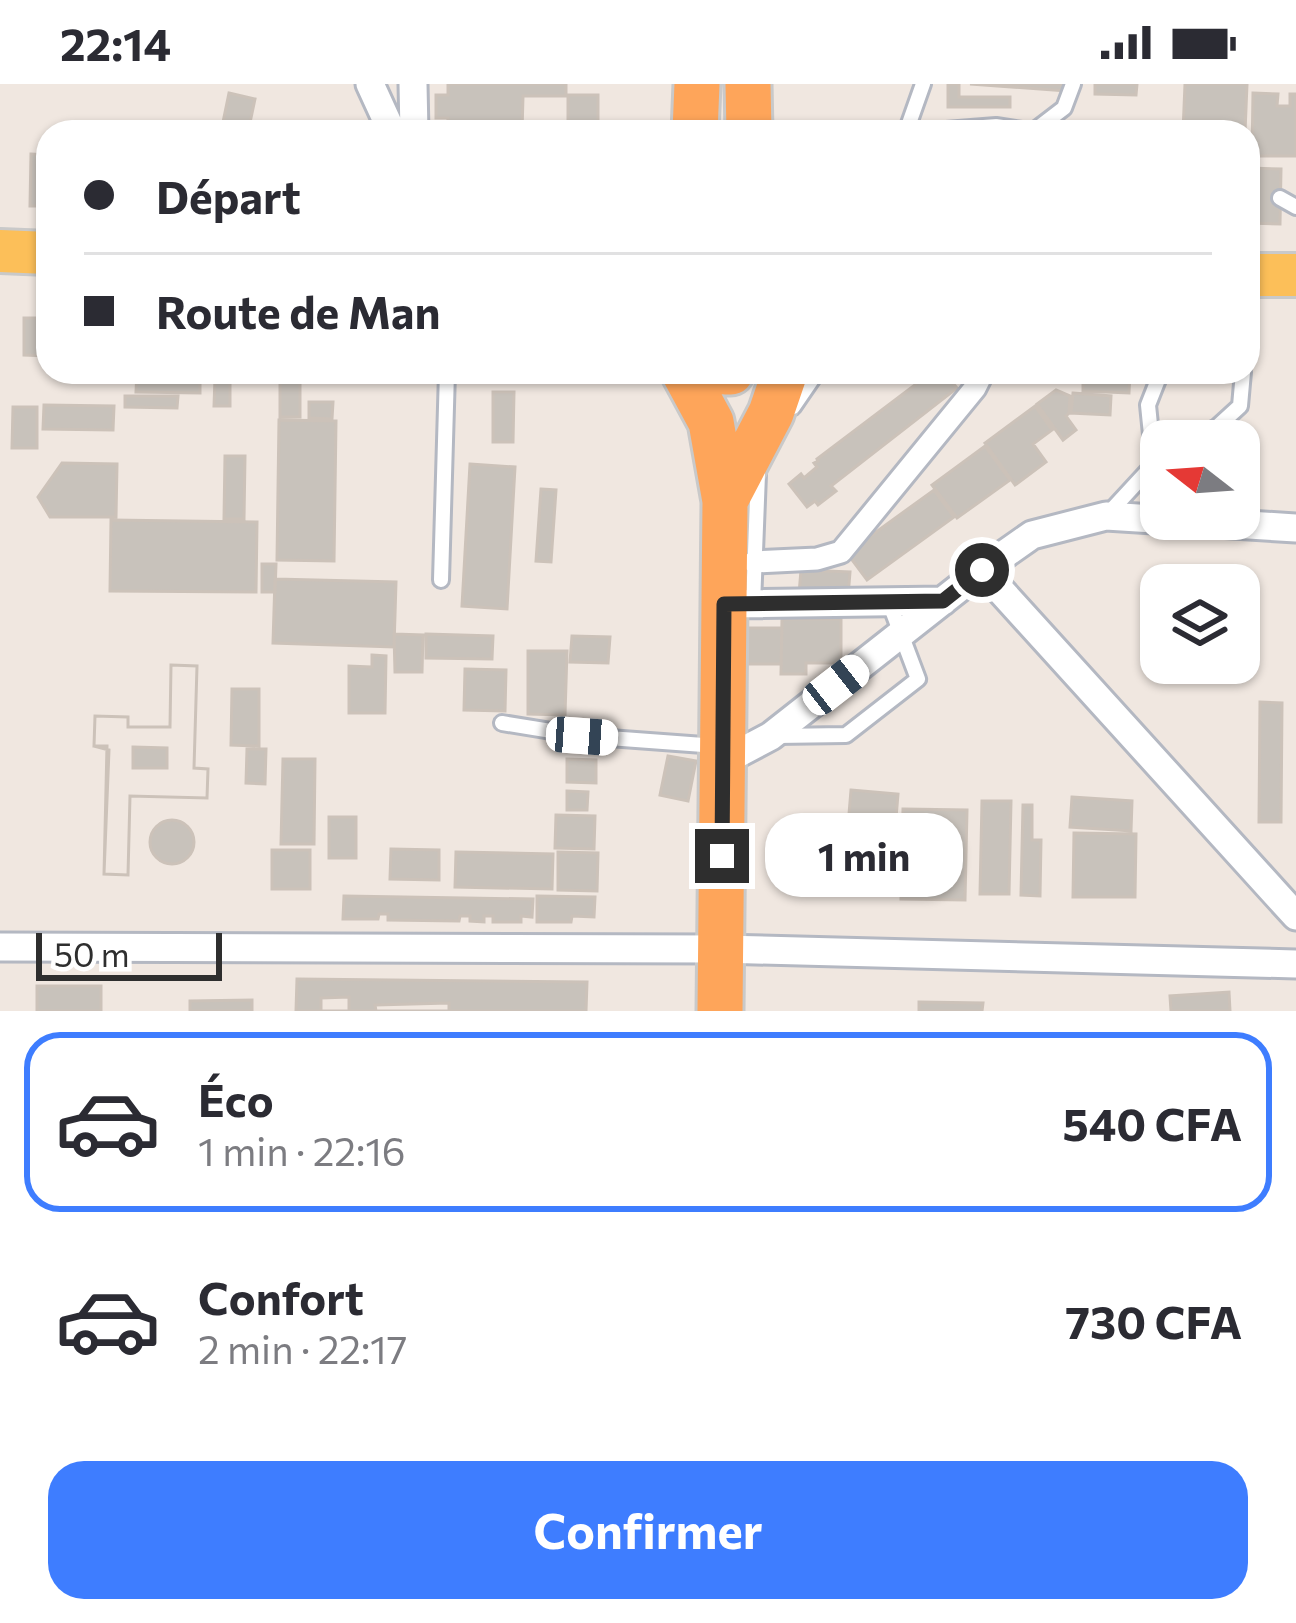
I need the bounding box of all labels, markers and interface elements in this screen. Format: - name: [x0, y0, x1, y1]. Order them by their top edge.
- text: 22:14: [60, 15, 171, 70]
- text: Départ: [156, 168, 301, 223]
- text: Route de Man: [156, 283, 440, 338]
- north arrow: [1140, 420, 1260, 540]
- map controls: [1140, 420, 1260, 684]
- route start: [955, 543, 1009, 597]
- button: layers: [1140, 564, 1260, 684]
- car: [797, 649, 875, 721]
- car: [545, 716, 619, 756]
- callout: 1 min: [764, 814, 962, 898]
- route end: [695, 829, 749, 883]
- text: 1 min: [818, 831, 910, 879]
- scale bar: [36, 927, 222, 980]
- text: 50 m: [54, 933, 130, 974]
- icon: car: [54, 1068, 162, 1176]
- text: Éco: [198, 1071, 274, 1126]
- text: 540 CFA: [1062, 1095, 1242, 1150]
- text: 1 min · 22:16: [198, 1126, 405, 1174]
- icon: car: [54, 1266, 162, 1374]
- text: Confort: [198, 1269, 364, 1324]
- text: 730 CFA: [1065, 1293, 1242, 1348]
- text: 2 min · 22:17: [198, 1324, 407, 1372]
- button: Confirmer: [48, 1461, 1248, 1599]

